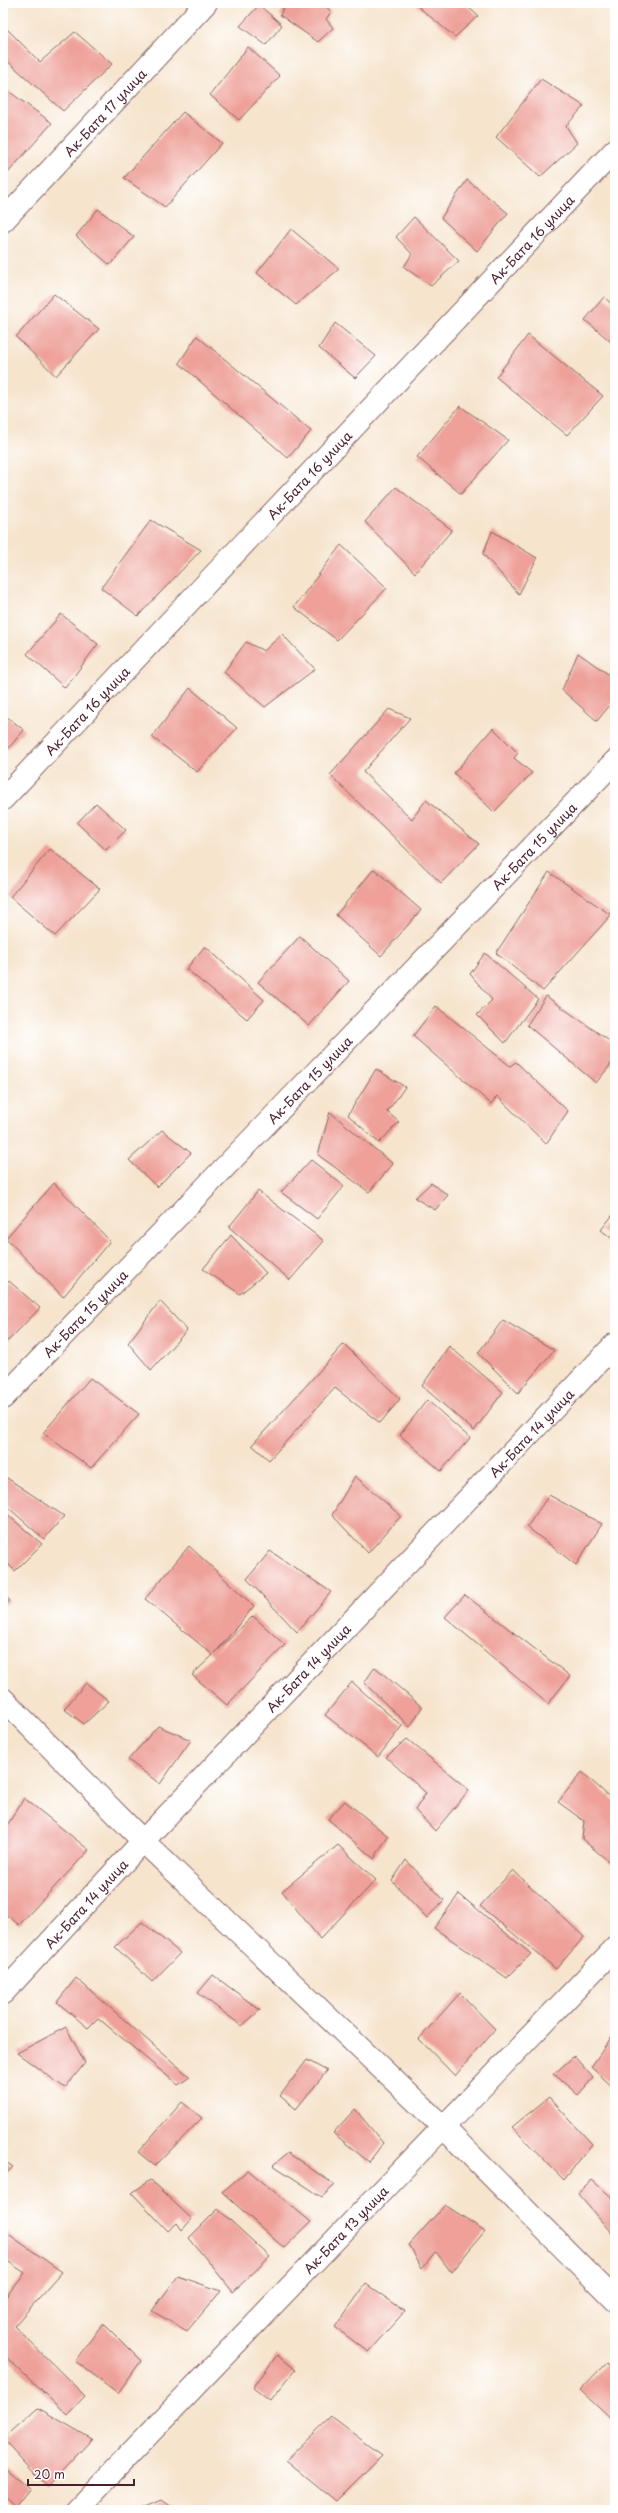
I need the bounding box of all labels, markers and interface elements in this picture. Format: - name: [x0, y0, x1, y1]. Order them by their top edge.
- street label: Ак-Бата 17 улица: [59, 63, 151, 160]
- street label: Ак-Бата 16 улица: [485, 190, 579, 287]
- street label: Ак-Бата 16 улица: [262, 425, 356, 523]
- street label: Ак-Бата 16 улица: [40, 661, 134, 759]
- street label: Ак-Бата 15 улица: [487, 797, 581, 894]
- street label: Ак-Бата 15 улица: [262, 1031, 357, 1127]
- street label: Ак-Бата 15 улица: [38, 1264, 132, 1361]
- street label: Ак-Бата 14 улица: [484, 1384, 578, 1481]
- street label: Ак-Бата 14 улица: [261, 1618, 355, 1716]
- street label: Ак-Бата 14 улица: [40, 1854, 132, 1952]
- street label: Ак-Бата 13 улица: [298, 2180, 393, 2277]
- scale bar: [28, 2461, 134, 2487]
- text: 20 m: [34, 2465, 65, 2483]

